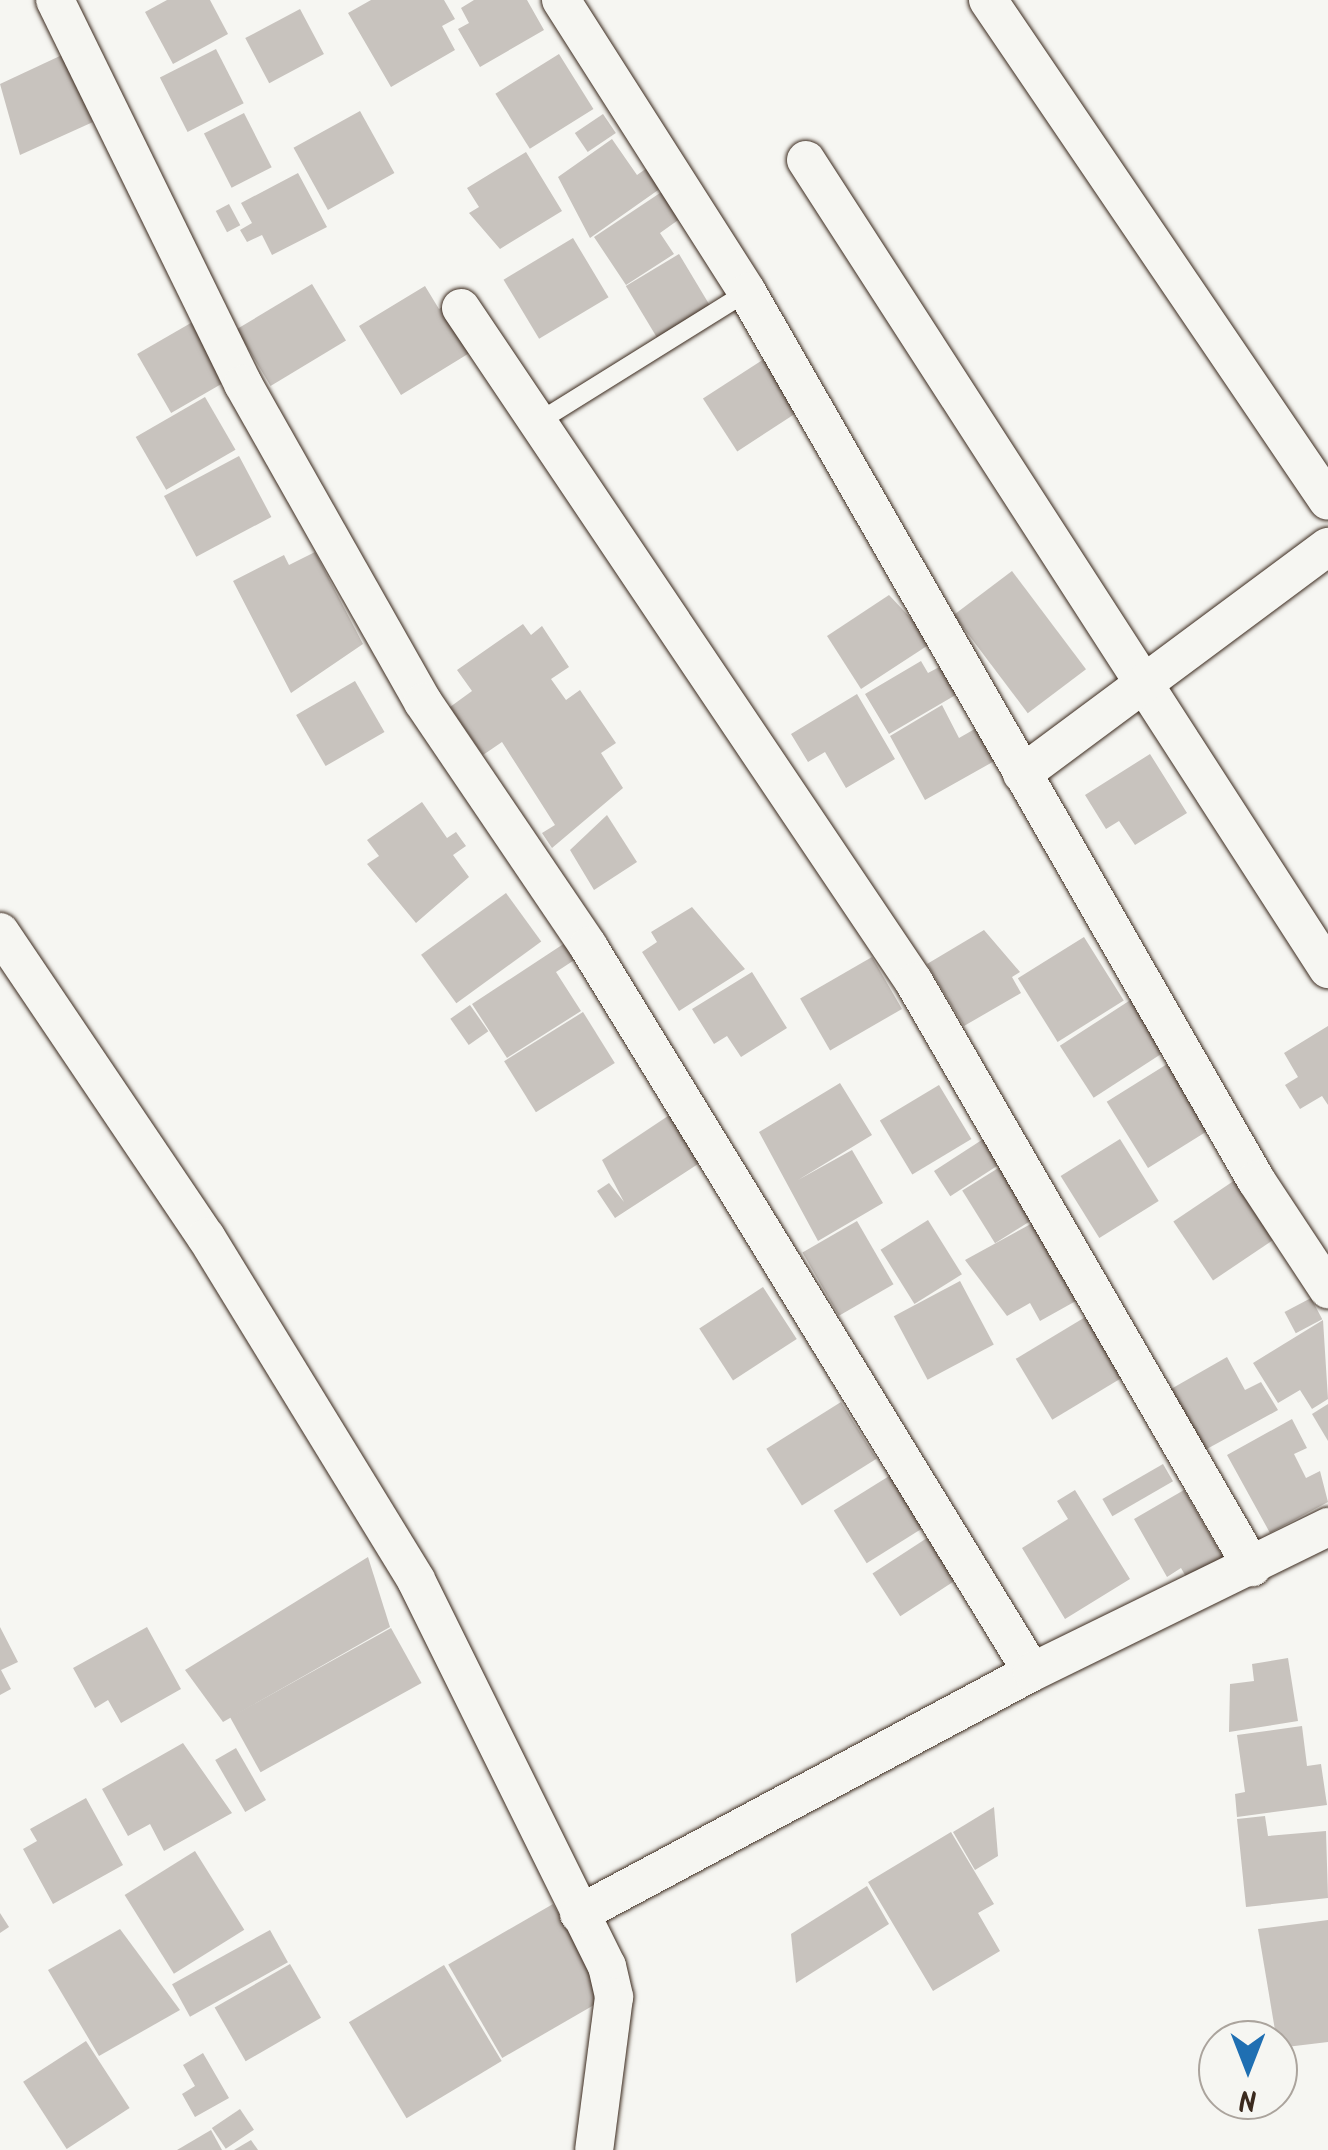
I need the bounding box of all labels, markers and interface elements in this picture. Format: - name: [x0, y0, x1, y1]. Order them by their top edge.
- north arrow: [1198, 2020, 1298, 2120]
- text: N: [1239, 2076, 1257, 2121]

